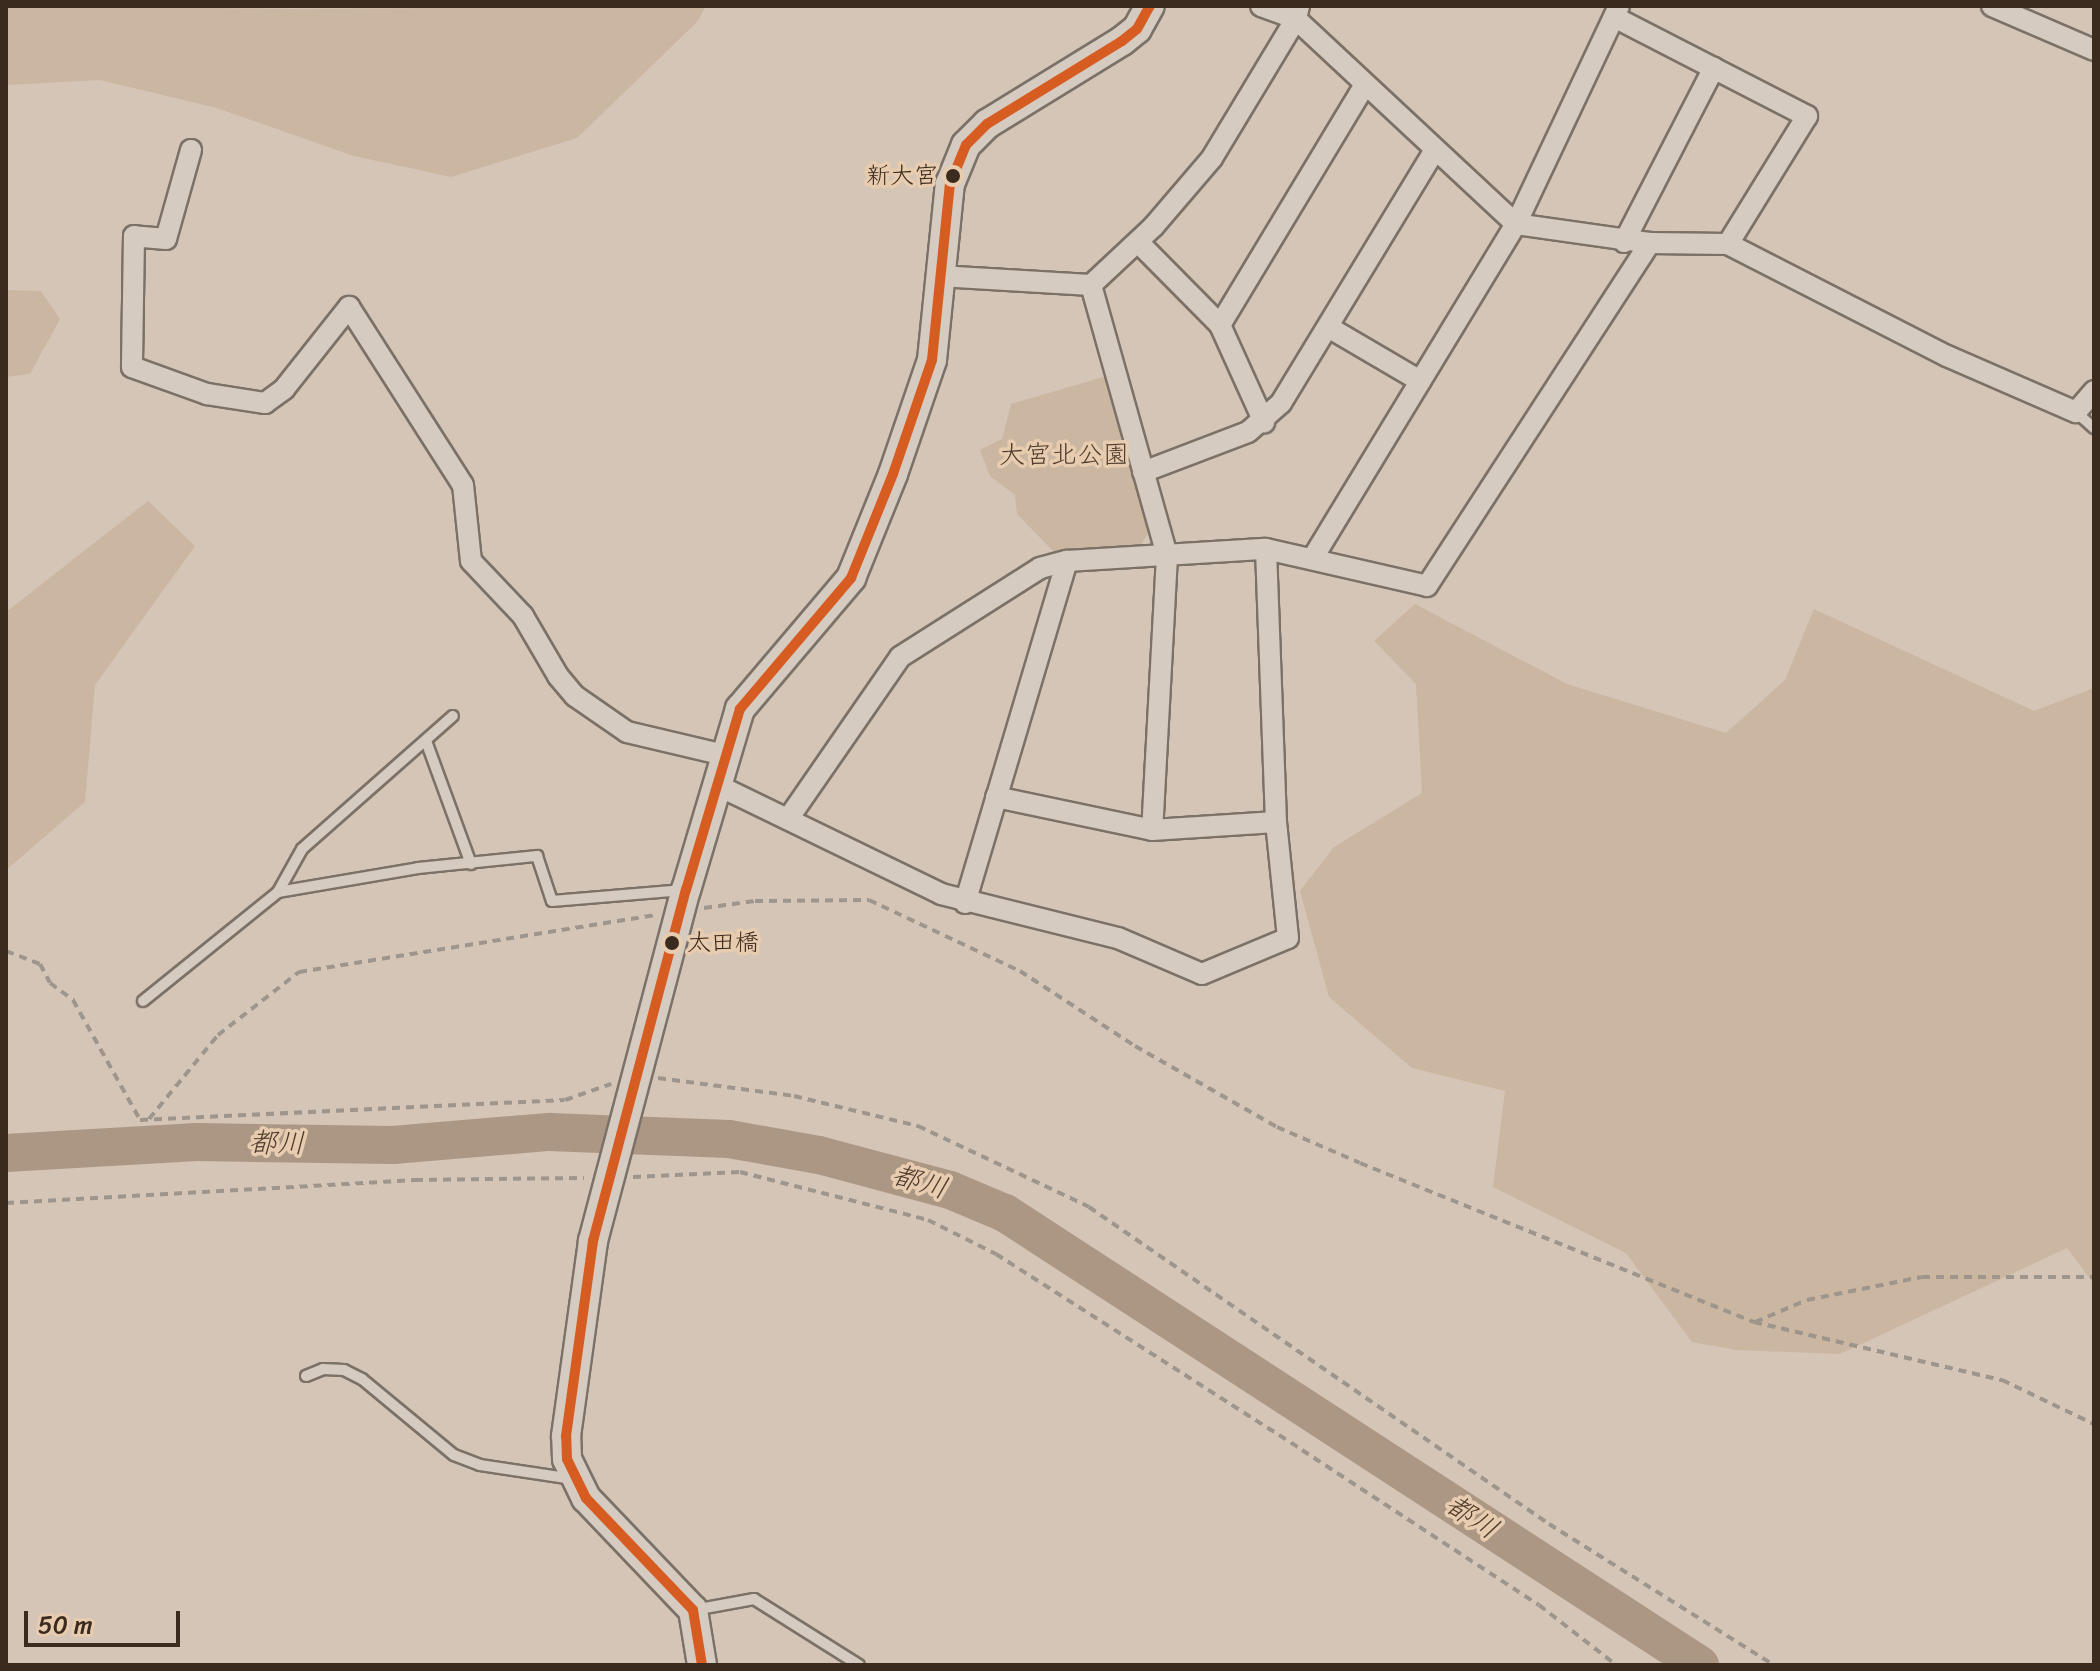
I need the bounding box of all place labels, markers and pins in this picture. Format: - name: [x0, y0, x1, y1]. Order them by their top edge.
- place label: 新大宮: [866, 162, 938, 190]
- marker: 新大宮: [945, 168, 961, 184]
- place label: 太田橋: [687, 929, 759, 957]
- marker: 太田橋: [664, 935, 680, 951]

